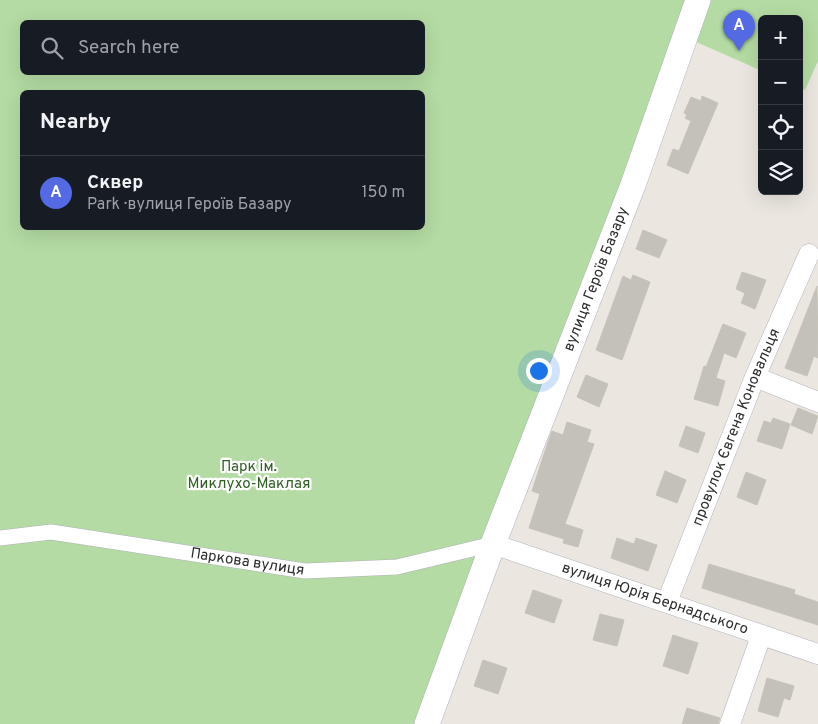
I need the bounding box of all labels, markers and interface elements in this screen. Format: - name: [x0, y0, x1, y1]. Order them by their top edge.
- pin: A: [723, 10, 755, 51]
- map controls: [758, 15, 803, 195]
- button: +: [758, 15, 803, 60]
- search box: [20, 20, 425, 75]
- icon: search: [38, 34, 66, 62]
- text: Search here: [78, 36, 180, 60]
- button: −: [758, 60, 803, 105]
- button: locate: [758, 105, 803, 150]
- text: Nearby: [40, 109, 111, 136]
- button: layers: [758, 150, 803, 195]
- text: Сквер: [87, 171, 143, 195]
- text: A: [50, 183, 62, 203]
- text: 150 m: [362, 183, 405, 203]
- text: Park · вулиця Героїв Базару: [87, 195, 291, 215]
- street label: вулиця Героїв Базару: [560, 204, 633, 354]
- street label: провулок Євгена Коновальця: [688, 325, 785, 529]
- your location: [526, 358, 552, 384]
- park label: Парк ім. Миклухо-Маклая: [188, 458, 310, 494]
- street label: Паркова вулиця: [189, 544, 306, 580]
- street label: вулиця Юрія Бернадського: [559, 558, 751, 639]

